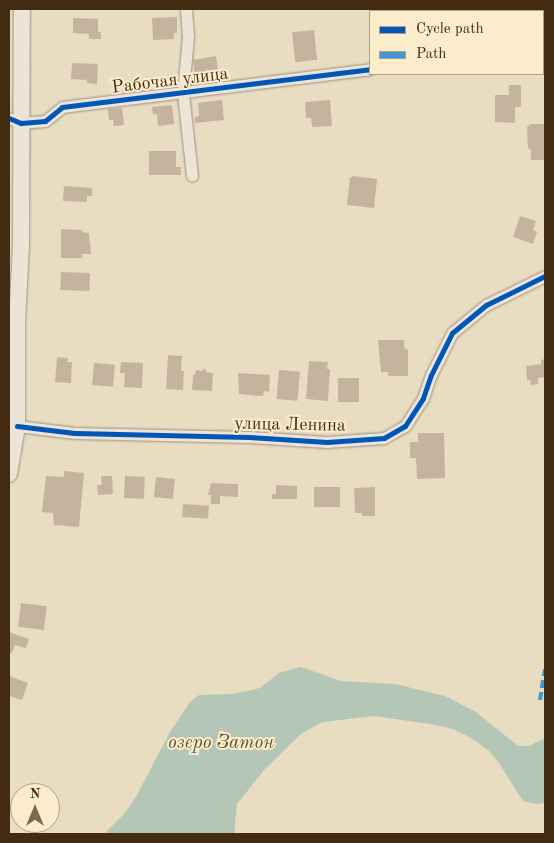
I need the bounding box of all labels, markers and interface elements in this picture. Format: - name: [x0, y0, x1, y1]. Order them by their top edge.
- legend: [369, 10, 544, 75]
- text: Cycle path: [416, 22, 484, 37]
- text: Path: [416, 47, 446, 62]
- street label: Рабочая улица: [110, 63, 230, 99]
- street label: улица Ленина: [234, 413, 346, 437]
- water label: озеро Затон: [168, 733, 274, 755]
- north arrow: [10, 783, 60, 833]
- text: N: [30, 787, 40, 801]

